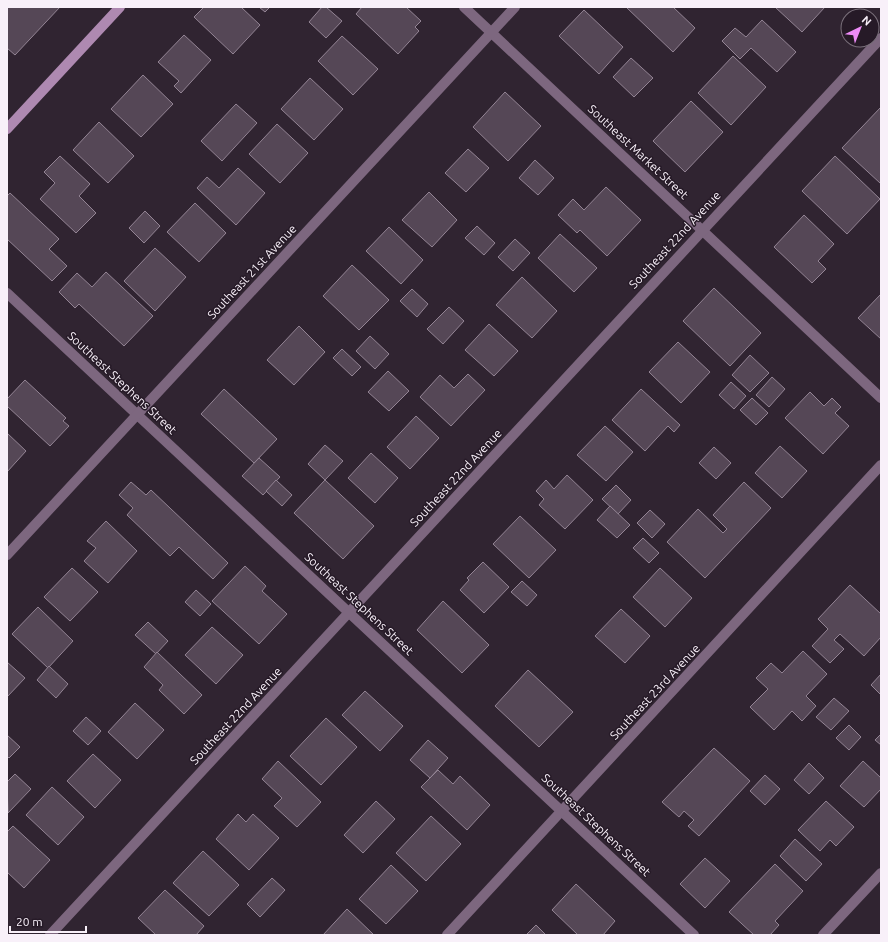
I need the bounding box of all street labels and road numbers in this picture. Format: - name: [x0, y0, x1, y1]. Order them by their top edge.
- street label: Southeast Market Street: [586, 102, 691, 202]
- street label: Southeast 22nd Avenue: [626, 188, 723, 291]
- street label: Southeast 21st Avenue: [205, 222, 299, 321]
- street label: Southeast Stephens Street: [65, 329, 179, 437]
- street label: Southeast 22nd Avenue: [407, 426, 504, 529]
- street label: Southeast Stephens Street: [302, 550, 416, 658]
- street label: Southeast 23rd Avenue: [607, 641, 702, 742]
- street label: Southeast 22nd Avenue: [187, 664, 284, 767]
- street label: Southeast Stephens Street: [539, 771, 653, 879]

